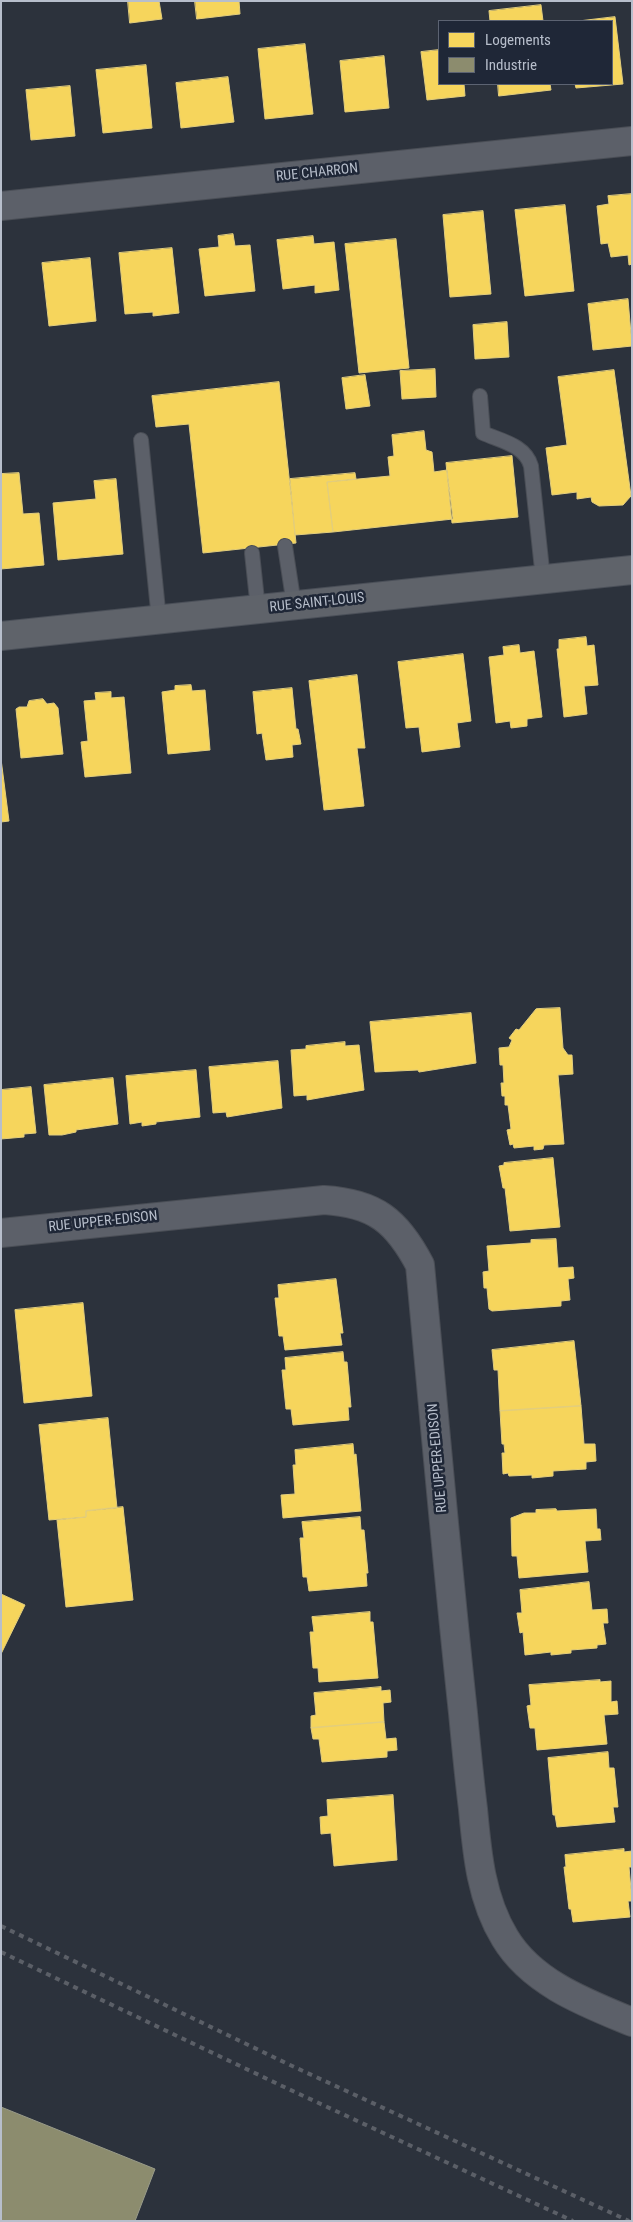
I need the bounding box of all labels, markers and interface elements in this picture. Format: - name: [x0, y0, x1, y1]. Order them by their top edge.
- legend: [438, 20, 613, 85]
- text: Logements: [485, 31, 551, 49]
- text: Industrie: [485, 56, 537, 74]
- street label: RUE CHARRON: [275, 160, 359, 186]
- street label: RUE SAINT-LOUIS: [269, 590, 365, 616]
- street label: RUE UPPER-EDISON: [48, 1208, 158, 1236]
- street label: RUE UPPER-EDISON: [425, 1403, 451, 1513]

